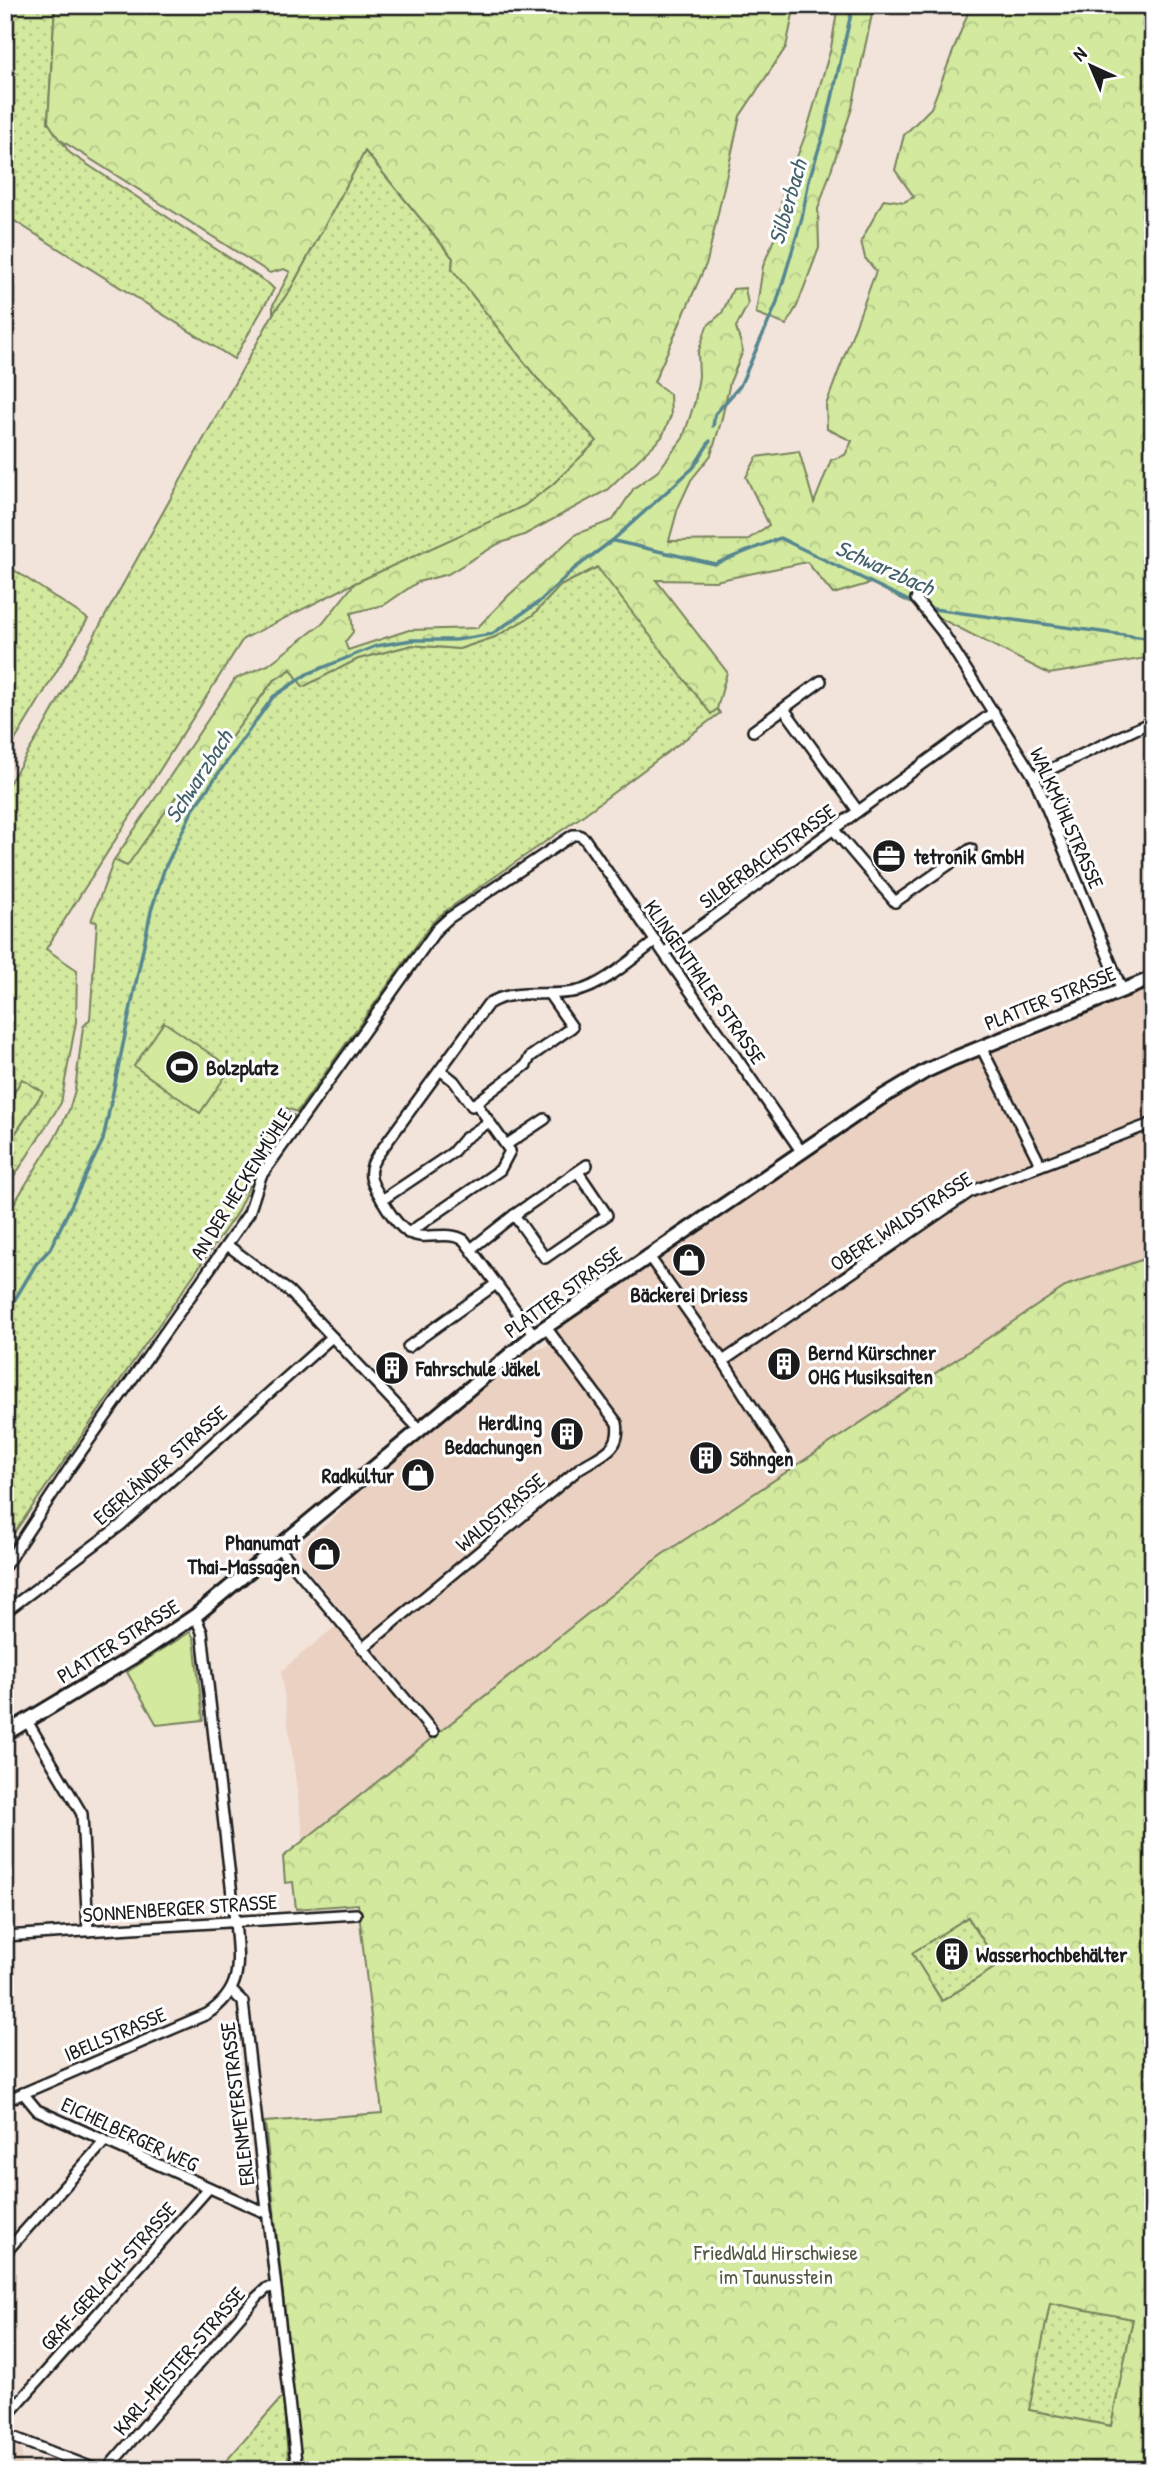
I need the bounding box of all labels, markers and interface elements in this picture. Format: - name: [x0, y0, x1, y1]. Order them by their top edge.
- north arrow: [1056, 32, 1126, 102]
- text: N: [1067, 41, 1092, 67]
- water label: Silberbach: [760, 155, 814, 248]
- water label: Schwarzbach: [831, 532, 940, 603]
- water label: Schwarzbach: [157, 723, 240, 828]
- street label: WALKMÜHLSTRASSE: [1023, 743, 1111, 893]
- street label: SILBERBACHSTRASSE: [693, 797, 841, 915]
- office icon: tetronik GmbH: [870, 837, 908, 875]
- place label: tetronik GmbH: [913, 842, 1024, 871]
- street label: KLINGENTHALER STRASSE: [637, 894, 773, 1070]
- street label: PLATTER STRASSE: [980, 958, 1120, 1038]
- sports icon: Bolzplatz: [163, 1048, 201, 1086]
- place label: Bolzplatz: [206, 1053, 279, 1083]
- street label: AN DER HECKENMÜHLE: [183, 1103, 299, 1265]
- street label: OBERE WALDSTRASSE: [824, 1164, 978, 1278]
- street label: PLATTER STRASSE: [498, 1239, 628, 1345]
- shop icon: Bäckerei Driess: [670, 1241, 708, 1279]
- place label: Bäckerei Driess: [630, 1280, 748, 1309]
- place label: Bernd Kürschner OHG Musiksaiten: [808, 1338, 937, 1391]
- building icon: Bernd Kürschner OHG Musiksaiten: [765, 1345, 803, 1383]
- building icon: Fahrschule Jäkel: [373, 1349, 411, 1387]
- place label: Fahrschule Jäkel: [415, 1354, 540, 1383]
- street label: EGERLÄNDER STRASSE: [87, 1399, 233, 1531]
- place label: Herdling Bedachungen: [445, 1408, 542, 1462]
- building icon: Herdling Bedachungen: [548, 1415, 586, 1453]
- building icon: Söhngen: [687, 1439, 725, 1477]
- place label: Söhngen: [730, 1444, 794, 1474]
- shop icon: Radkultur: [399, 1456, 437, 1494]
- place label: Radkultur: [322, 1461, 395, 1490]
- street label: WALDSTRASSE: [449, 1466, 551, 1558]
- place label: Phanumat Thai-Massagen: [187, 1528, 301, 1582]
- shop icon: Phanumat Thai-Massagen: [305, 1535, 343, 1573]
- street label: PLATTER STRASSE: [51, 1592, 185, 1690]
- street label: SONNENBERGER STRASSE: [82, 1887, 278, 1929]
- building icon: Wasserhochbehälter: [933, 1935, 971, 1973]
- place label: Wasserhochbehälter: [976, 1940, 1128, 1969]
- street label: IBELLSTRASSE: [59, 1999, 171, 2069]
- street label: ERLENMEYERSTRASSE: [213, 2020, 261, 2188]
- street label: EICHELBERGER WEG: [57, 2090, 203, 2178]
- street label: GRAF-GERLACH-STRASSE: [33, 2195, 183, 2357]
- park label: FriedWald Hirschwiese im Taunusstein: [693, 2238, 858, 2291]
- street label: KARL-MEISTER-STRASSE: [106, 2280, 252, 2442]

